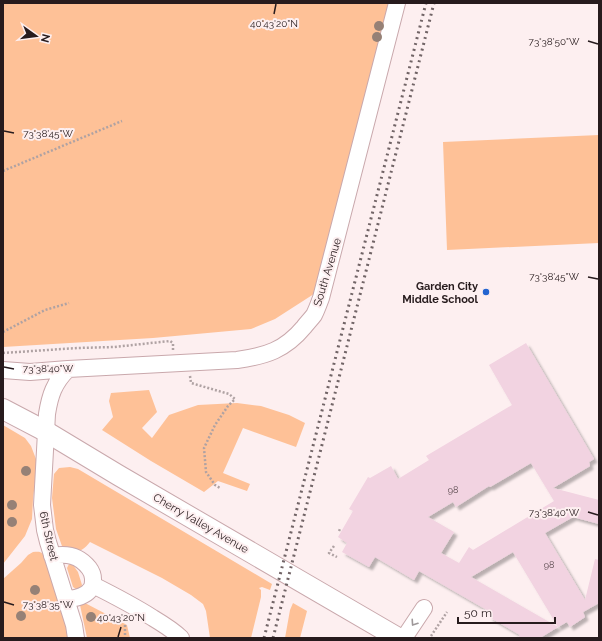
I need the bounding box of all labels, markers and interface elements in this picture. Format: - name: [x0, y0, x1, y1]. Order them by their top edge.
- north arrow: [16, 16, 56, 56]
- text: 40°43'20"N: [250, 18, 298, 29]
- text: N: [38, 33, 53, 44]
- text: 73°38'50"W: [529, 36, 580, 47]
- text: 73°38'45"W: [23, 128, 73, 139]
- street label: South Avenue: [311, 236, 344, 308]
- text: 73°38'45"W: [529, 271, 579, 282]
- place label: Garden City Middle School: [402, 280, 479, 306]
- marker: Garden City Middle School: [481, 287, 491, 297]
- text: 73°38'40"W: [23, 363, 74, 374]
- house number: 98: [448, 485, 458, 495]
- street label: Cherry Valley Avenue: [151, 491, 251, 556]
- text: 73°38'40"W: [529, 507, 580, 518]
- street label: 6th Street: [37, 510, 61, 562]
- house number: 98: [544, 560, 554, 570]
- text: 73°38'35"W: [23, 599, 74, 610]
- scale bar: [458, 599, 555, 625]
- text: 50 m: [464, 606, 492, 620]
- text: 40°43'20"N: [97, 612, 145, 623]
- one-way arrow: [411, 619, 419, 626]

